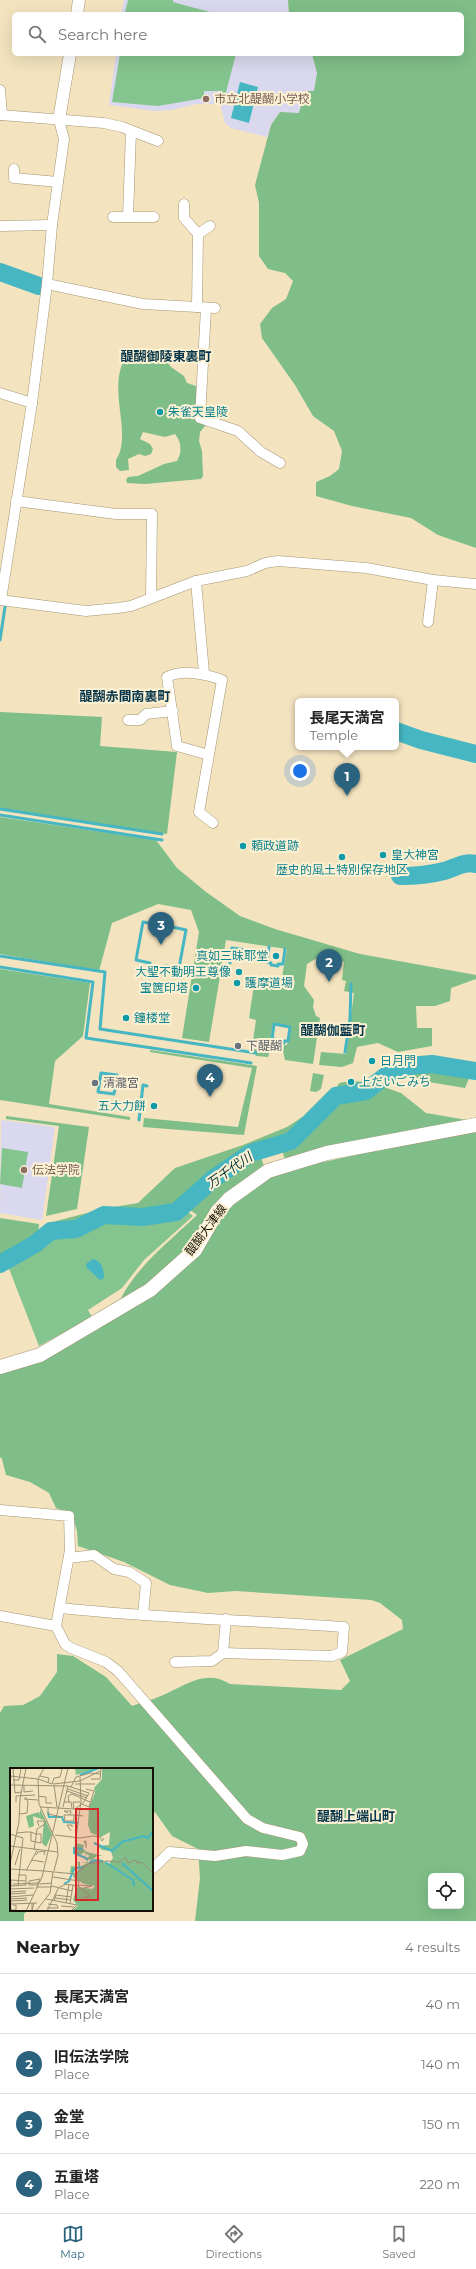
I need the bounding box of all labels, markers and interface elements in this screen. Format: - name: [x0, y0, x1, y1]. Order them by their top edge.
- search box: [12, 12, 464, 56]
- icon: search: [26, 23, 48, 45]
- text: Search here: [58, 25, 147, 44]
- place label: 市立北醍醐小学校: [214, 91, 310, 106]
- marker: 市立北醍醐小学校: [201, 94, 211, 104]
- district label: 醍醐御陵東裏町: [120, 348, 212, 364]
- place label: 朱雀天皇陵: [168, 404, 228, 419]
- marker: 朱雀天皇陵: [155, 407, 165, 417]
- district label: 醍醐赤間南裏町: [79, 688, 171, 704]
- popup: [295, 698, 399, 750]
- text: 長尾天満宮: [309, 708, 385, 727]
- text: Temple: [309, 727, 358, 743]
- your location: [290, 761, 310, 781]
- pin: 1: [334, 763, 360, 796]
- place label: 頼政道跡: [251, 838, 299, 853]
- marker: 頼政道跡: [238, 841, 248, 851]
- place label: 皇大神宮: [391, 847, 439, 862]
- marker: 皇大神宮: [378, 850, 388, 860]
- marker: 歴史的風土特別保存地区: [337, 852, 347, 862]
- place label: 歴史的風土特別保存地区: [276, 862, 408, 877]
- pin: 3: [148, 912, 174, 945]
- place label: 真如三昧耶堂: [196, 948, 268, 963]
- pin: 2: [316, 949, 342, 982]
- marker: 真如三昧耶堂: [271, 951, 281, 961]
- place label: 大聖不動明王尊像: [135, 964, 231, 979]
- marker: 大聖不動明王尊像: [234, 967, 244, 977]
- place label: 護摩道場: [245, 975, 293, 990]
- marker: 護摩道場: [232, 978, 242, 988]
- place label: 宝篋印塔: [140, 980, 188, 995]
- marker: 宝篋印塔: [191, 983, 201, 993]
- place label: 鐘楼堂: [134, 1010, 170, 1025]
- marker: 鐘楼堂: [121, 1013, 131, 1023]
- district label: 醍醐伽藍町: [300, 1022, 366, 1038]
- place label: 下醍醐: [246, 1038, 282, 1053]
- marker: 下醍醐: [233, 1041, 243, 1051]
- place label: 日月門: [380, 1053, 416, 1068]
- marker: 日月門: [367, 1056, 377, 1066]
- pin: 4: [197, 1064, 223, 1097]
- place label: 上だいごみち: [359, 1074, 431, 1089]
- place label: 清瀧宮: [103, 1075, 139, 1090]
- marker: 上だいごみち: [346, 1077, 356, 1087]
- marker: 清瀧宮: [90, 1078, 100, 1088]
- place label: 五大力餅: [98, 1098, 146, 1113]
- marker: 五大力餅: [149, 1101, 159, 1111]
- water label: 万千代川: [203, 1147, 257, 1191]
- place label: 伝法学院: [32, 1162, 80, 1177]
- marker: 伝法学院: [19, 1165, 29, 1175]
- street label: 醍醐大津線: [182, 1201, 230, 1258]
- inset map: [10, 1768, 153, 1911]
- district label: 醍醐上端山町: [317, 1808, 395, 1824]
- map controls: [428, 1873, 464, 1909]
- button: locate: [428, 1873, 464, 1909]
- text: Nearby: [16, 1937, 80, 1957]
- text: 4 results: [405, 1939, 460, 1955]
- text: 長尾天満宮: [54, 1987, 129, 2006]
- text: 1: [26, 1996, 32, 2012]
- text: 40 m: [426, 1996, 460, 2012]
- text: Temple: [54, 2006, 103, 2022]
- text: 旧伝法学院: [54, 2047, 129, 2066]
- text: 2: [25, 2056, 33, 2072]
- text: 140 m: [421, 2056, 460, 2072]
- text: Place: [54, 2066, 90, 2082]
- text: 金堂: [54, 2107, 84, 2126]
- text: 3: [25, 2116, 33, 2132]
- text: 150 m: [422, 2116, 460, 2132]
- text: Place: [54, 2126, 90, 2142]
- text: 五重塔: [54, 2167, 99, 2186]
- text: 4: [25, 2176, 33, 2192]
- text: 220 m: [419, 2176, 460, 2192]
- text: Place: [54, 2186, 90, 2202]
- tab: Map: [60, 2223, 85, 2261]
- tab: Directions: [206, 2223, 262, 2261]
- tab: Saved: [383, 2223, 416, 2261]

